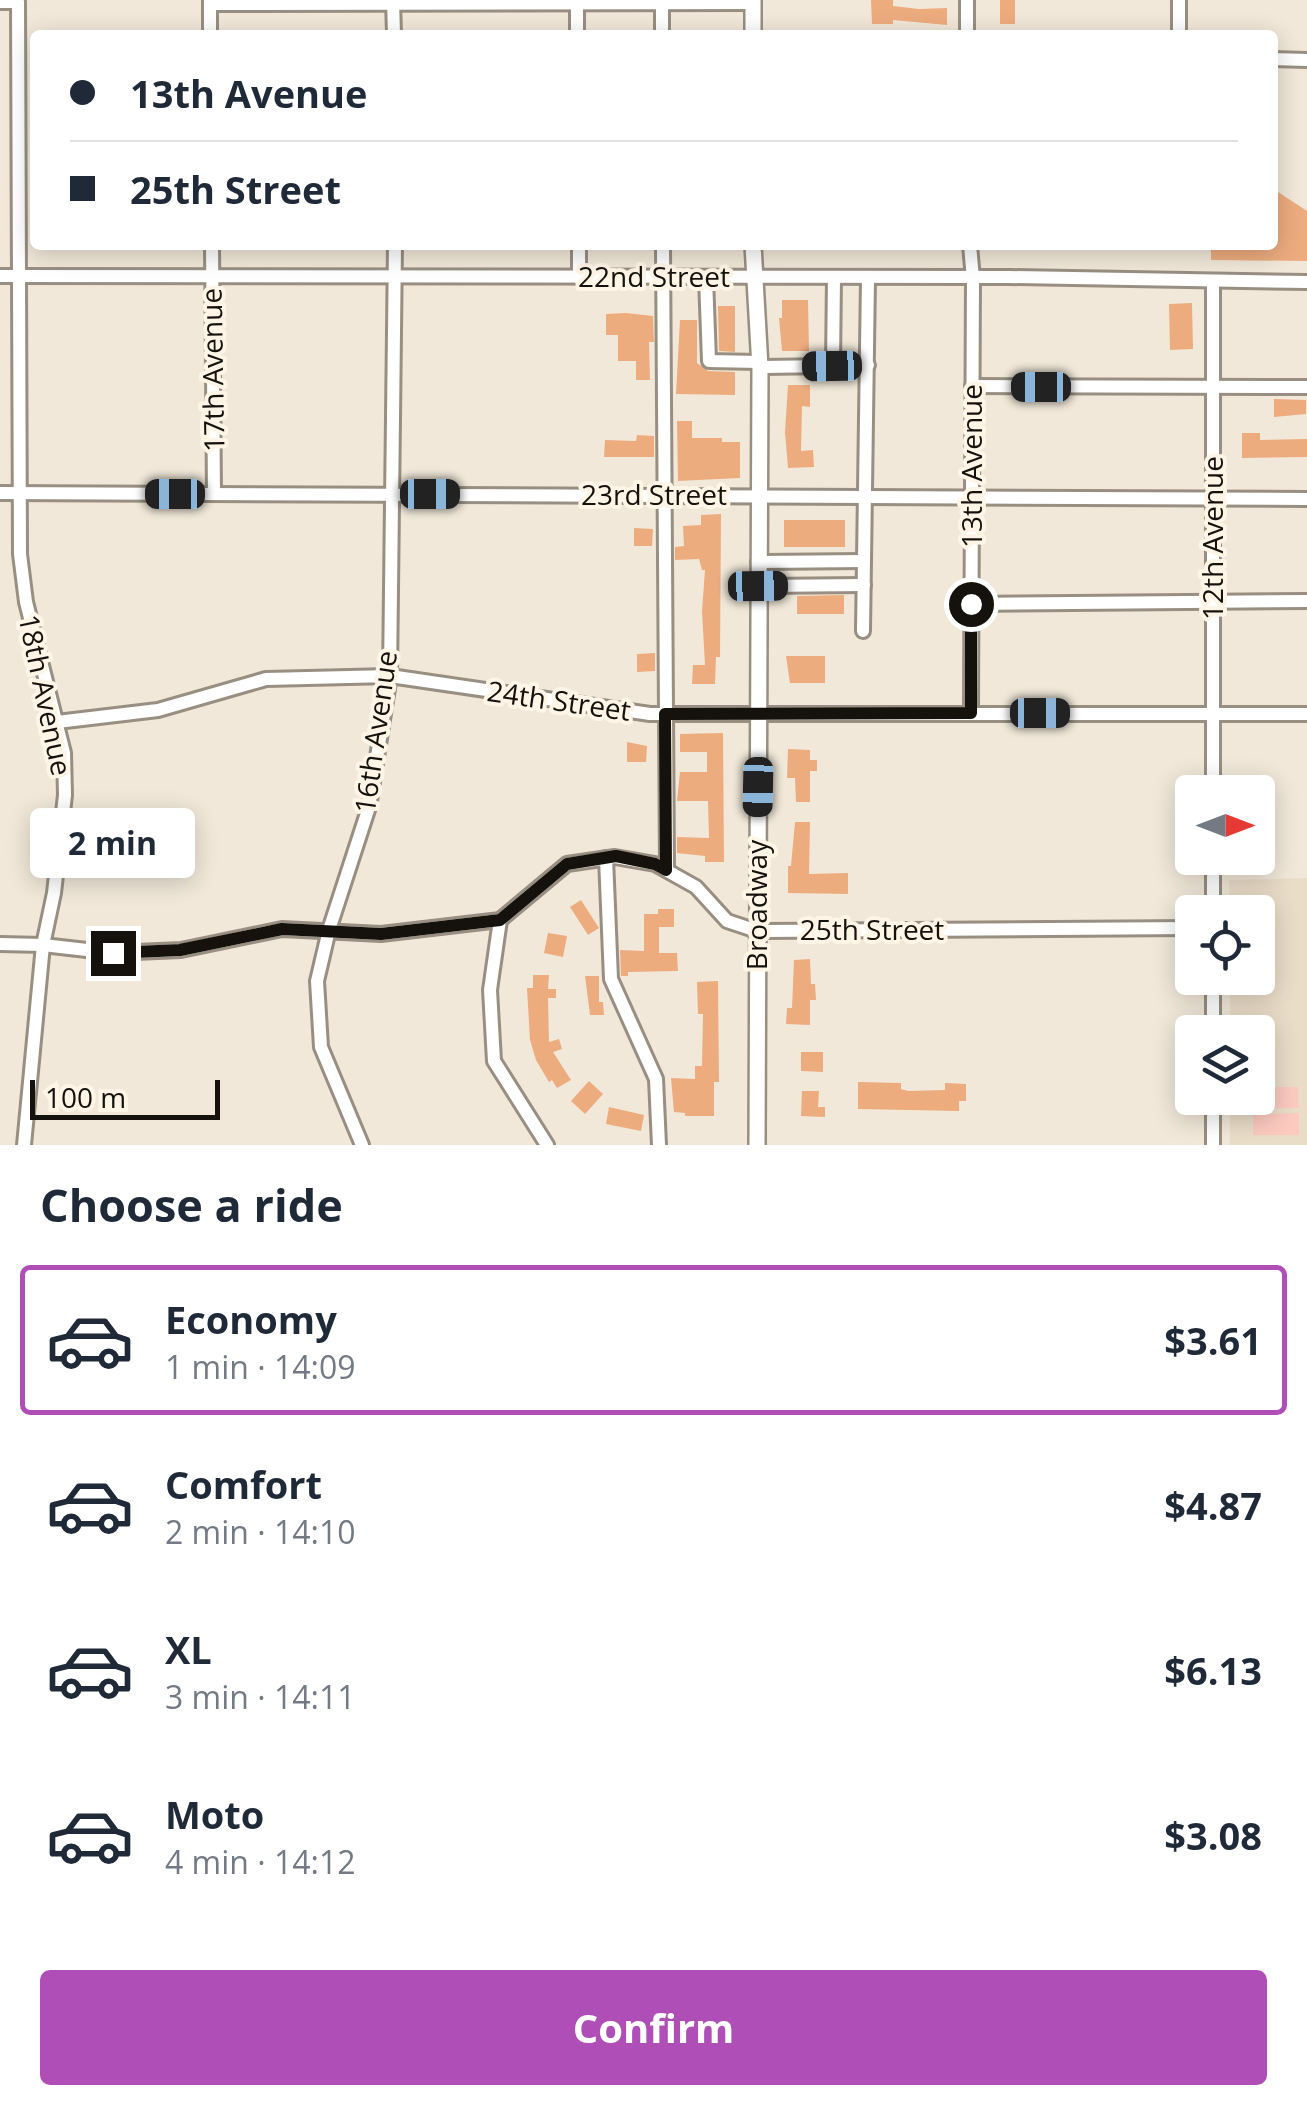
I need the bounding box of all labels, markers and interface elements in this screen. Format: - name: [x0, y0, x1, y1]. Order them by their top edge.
- text: 13th Avenue: [130, 67, 367, 119]
- text: 25th Street: [130, 163, 341, 215]
- street label: 22nd Street: [578, 257, 730, 295]
- street label: 17th Avenue: [192, 288, 232, 452]
- car: [802, 350, 862, 382]
- car: [1011, 372, 1071, 402]
- street label: 13th Avenue: [952, 384, 990, 548]
- street label: 12th Avenue: [1193, 456, 1231, 620]
- street label: 23rd Street: [581, 475, 727, 513]
- car: [145, 479, 205, 509]
- car: [400, 479, 460, 509]
- car: [728, 570, 788, 602]
- route start: [949, 582, 994, 627]
- street label: 18th Avenue: [10, 611, 82, 779]
- street label: 16th Avenue: [345, 648, 405, 816]
- street label: 24th Street: [485, 671, 633, 729]
- car: [1010, 698, 1070, 728]
- car: [742, 757, 774, 817]
- north arrow: [1175, 775, 1275, 875]
- map controls: [1175, 775, 1275, 1115]
- callout: 2 min: [31, 808, 196, 878]
- text: 2 min: [68, 821, 157, 864]
- street label: Broadway: [737, 839, 775, 970]
- button: locate: [1175, 895, 1275, 995]
- street label: 25th Street: [800, 910, 944, 948]
- route end: [91, 931, 136, 976]
- button: layers: [1175, 1015, 1275, 1115]
- scale bar: [30, 1075, 220, 1120]
- text: 100 m: [45, 1078, 126, 1116]
- text: Choose a ride: [40, 1174, 343, 1235]
- text: Economy: [165, 1293, 337, 1345]
- icon: car: [45, 1295, 135, 1385]
- text: $3.61: [1164, 1314, 1262, 1366]
- text: 1 min · 14:09: [165, 1345, 356, 1388]
- text: Comfort: [165, 1458, 322, 1510]
- icon: car: [45, 1460, 135, 1550]
- text: $4.87: [1164, 1479, 1262, 1531]
- text: 2 min · 14:10: [165, 1510, 356, 1553]
- text: XL: [165, 1623, 212, 1675]
- icon: car: [45, 1625, 135, 1715]
- text: $6.13: [1164, 1644, 1262, 1696]
- text: 3 min · 14:11: [165, 1675, 356, 1718]
- text: Moto: [165, 1788, 264, 1840]
- icon: car: [45, 1790, 135, 1880]
- text: $3.08: [1164, 1809, 1262, 1861]
- text: 4 min · 14:12: [165, 1840, 356, 1883]
- button: Confirm: [40, 1970, 1267, 2085]

